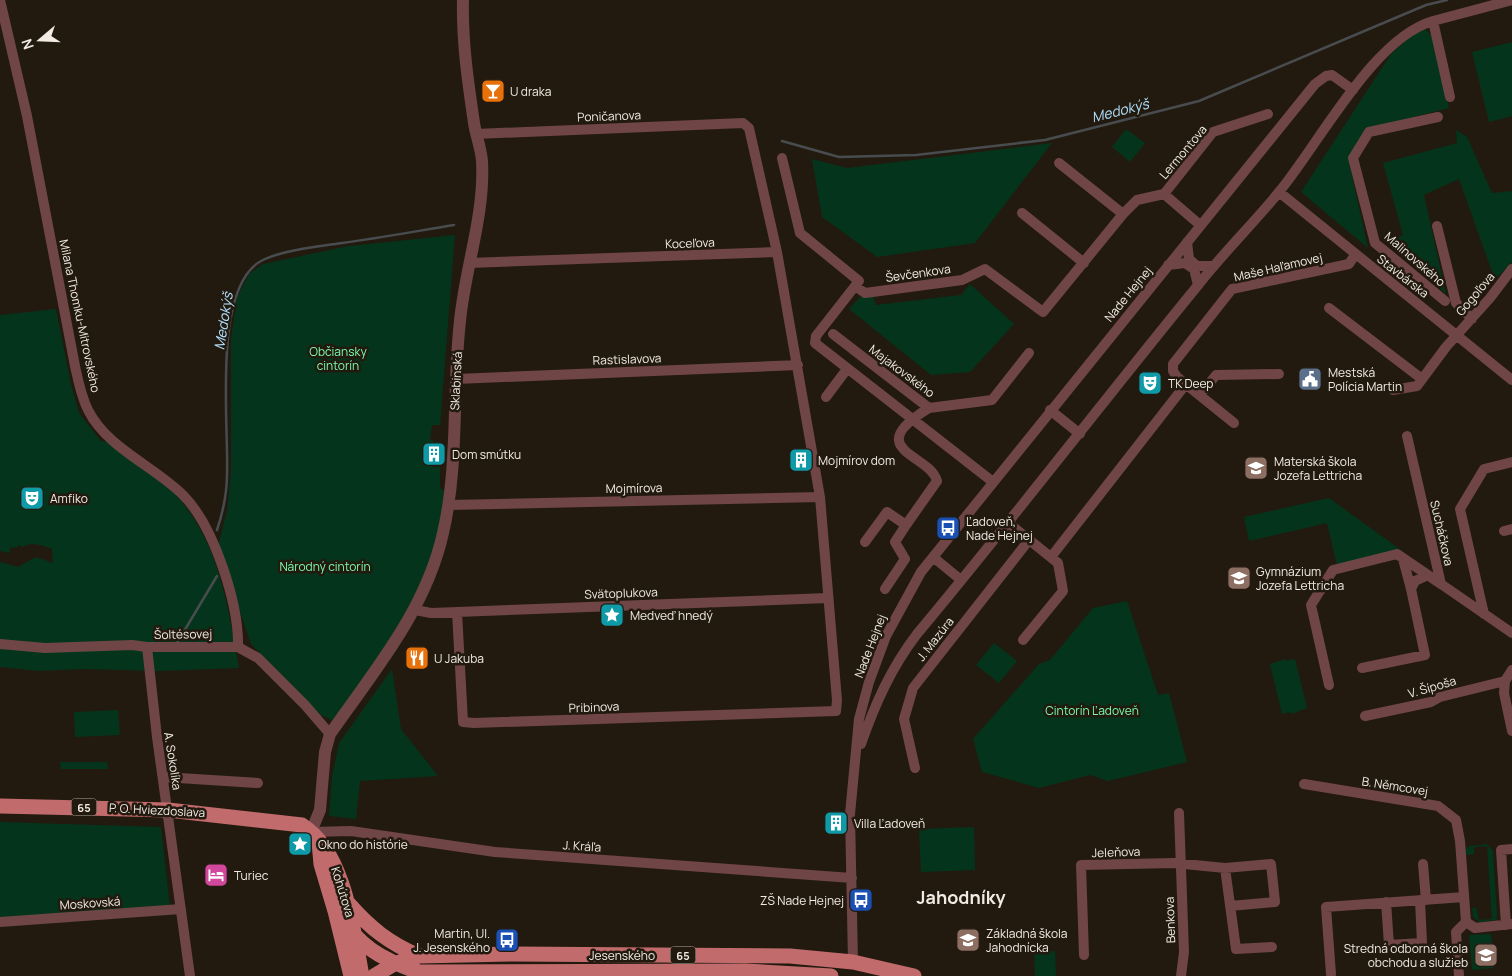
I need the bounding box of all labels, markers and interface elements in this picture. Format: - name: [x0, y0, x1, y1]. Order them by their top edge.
- north arrow: [15, 15, 65, 65]
- text: N: [17, 37, 38, 52]
- bar icon: U draka: [480, 78, 506, 104]
- place label: U draka: [510, 83, 551, 100]
- water label: Medokýš: [1089, 93, 1152, 126]
- street label: Poničanova: [577, 106, 641, 126]
- street label: Lermontova: [1155, 121, 1211, 183]
- street label: Malinovského: [1381, 228, 1449, 290]
- street label: Koceľova: [665, 234, 715, 252]
- street label: Milana Thomku-Mitrovského: [55, 238, 105, 394]
- street label: Maše Haľamovej: [1232, 249, 1324, 285]
- street label: Stavbárska: [1374, 250, 1432, 302]
- street label: Ševčenkova: [884, 260, 952, 286]
- street label: Nade Hejnej: [1100, 263, 1156, 325]
- street label: Gogoľova: [1452, 269, 1498, 319]
- water label: Medokýš: [209, 289, 237, 351]
- street label: Majakovského: [866, 341, 938, 401]
- park label: Občiansky cintorín: [309, 343, 367, 374]
- street label: Rastislavova: [592, 349, 662, 369]
- street label: Sklabinská: [446, 351, 466, 411]
- place label: Mestská Polícia Martin: [1328, 364, 1402, 395]
- public building icon: Mestská Polícia Martin: [1297, 366, 1323, 392]
- theatre icon: TK Deep: [1137, 370, 1163, 396]
- place label: TK Deep: [1168, 375, 1213, 392]
- building icon: Dom smútku: [421, 441, 447, 467]
- place label: Dom smútku: [452, 446, 521, 463]
- building icon: Mojmírov dom: [788, 447, 814, 473]
- place label: Mojmírov dom: [818, 452, 895, 469]
- place label: Materská škola Jozefa Lettricha: [1274, 453, 1362, 484]
- school or university icon: Materská škola Jozefa Lettricha: [1243, 455, 1269, 481]
- street label: Mojmírova: [606, 479, 662, 497]
- theatre icon: Amfiko: [19, 485, 45, 511]
- place label: Amfiko: [50, 490, 88, 507]
- street label: Sucháčkova: [1426, 499, 1458, 567]
- place label: Ľadoveň, Nade Hejnej: [966, 513, 1033, 544]
- bus stop icon: Ľadoveň, Nade Hejnej: [935, 515, 961, 541]
- park label: Národný cintorín: [279, 558, 371, 575]
- place label: Gymnázium Jozefa Lettricha: [1256, 563, 1344, 594]
- school or university icon: Gymnázium Jozefa Lettricha: [1226, 565, 1252, 591]
- street label: Svätoplukova: [584, 583, 658, 603]
- place icon: Medveď hnedý: [599, 602, 625, 628]
- place label: Medveď hnedý: [630, 607, 713, 624]
- street label: Nade Hejnej: [850, 612, 890, 680]
- street label: J. Mazúra: [912, 614, 958, 664]
- street label: Šoltésovej: [154, 625, 212, 643]
- restaurant icon: U Jakuba: [404, 645, 430, 671]
- place label: U Jakuba: [434, 650, 484, 667]
- street label: V. Šípoša: [1406, 672, 1458, 702]
- street label: Pribinova: [568, 698, 620, 716]
- park label: Cintorín Ľadoveň: [1045, 702, 1139, 719]
- street label: A. Sokolíka: [160, 731, 186, 791]
- street label: B. Němcovej: [1361, 772, 1429, 800]
- road number: 65: [72, 799, 96, 816]
- street label: P. O. Hviezdoslava: [108, 799, 206, 821]
- building icon: Villa Ľadoveň: [823, 810, 849, 836]
- place label: Villa Ľadoveň: [854, 815, 925, 832]
- place icon: Okno do histórie: [287, 831, 313, 857]
- place label: Okno do histórie: [318, 836, 408, 853]
- street label: J. Kráľa: [562, 836, 602, 856]
- street label: Jeleňova: [1091, 843, 1141, 861]
- hotel icon: Turiec: [203, 862, 229, 888]
- street label: Kohútova: [327, 865, 359, 919]
- place label: Turiec: [234, 867, 269, 884]
- district label: Jahodníky: [917, 885, 1005, 909]
- bus stop icon: ZŠ Nade Hejnej: [848, 887, 874, 913]
- street label: Moskovská: [59, 892, 121, 914]
- place label: ZŠ Nade Hejnej: [760, 892, 844, 909]
- street label: Benkova: [1161, 897, 1179, 943]
- place label: Martin, Ul. J. Jesenského: [414, 925, 490, 956]
- place label: Základná škola Jahodnícka: [986, 925, 1067, 956]
- bus stop icon: Martin, Ul. J. Jesenského: [494, 927, 520, 953]
- school or university icon: Základná škola Jahodnícka: [955, 927, 981, 953]
- place label: Stredná odborná škola obchodu a služieb: [1344, 940, 1468, 971]
- school or university icon: Stredná odborná škola obchodu a služieb: [1473, 942, 1499, 968]
- road number: 65: [670, 946, 696, 964]
- street label: Jesenského: [589, 947, 655, 964]

